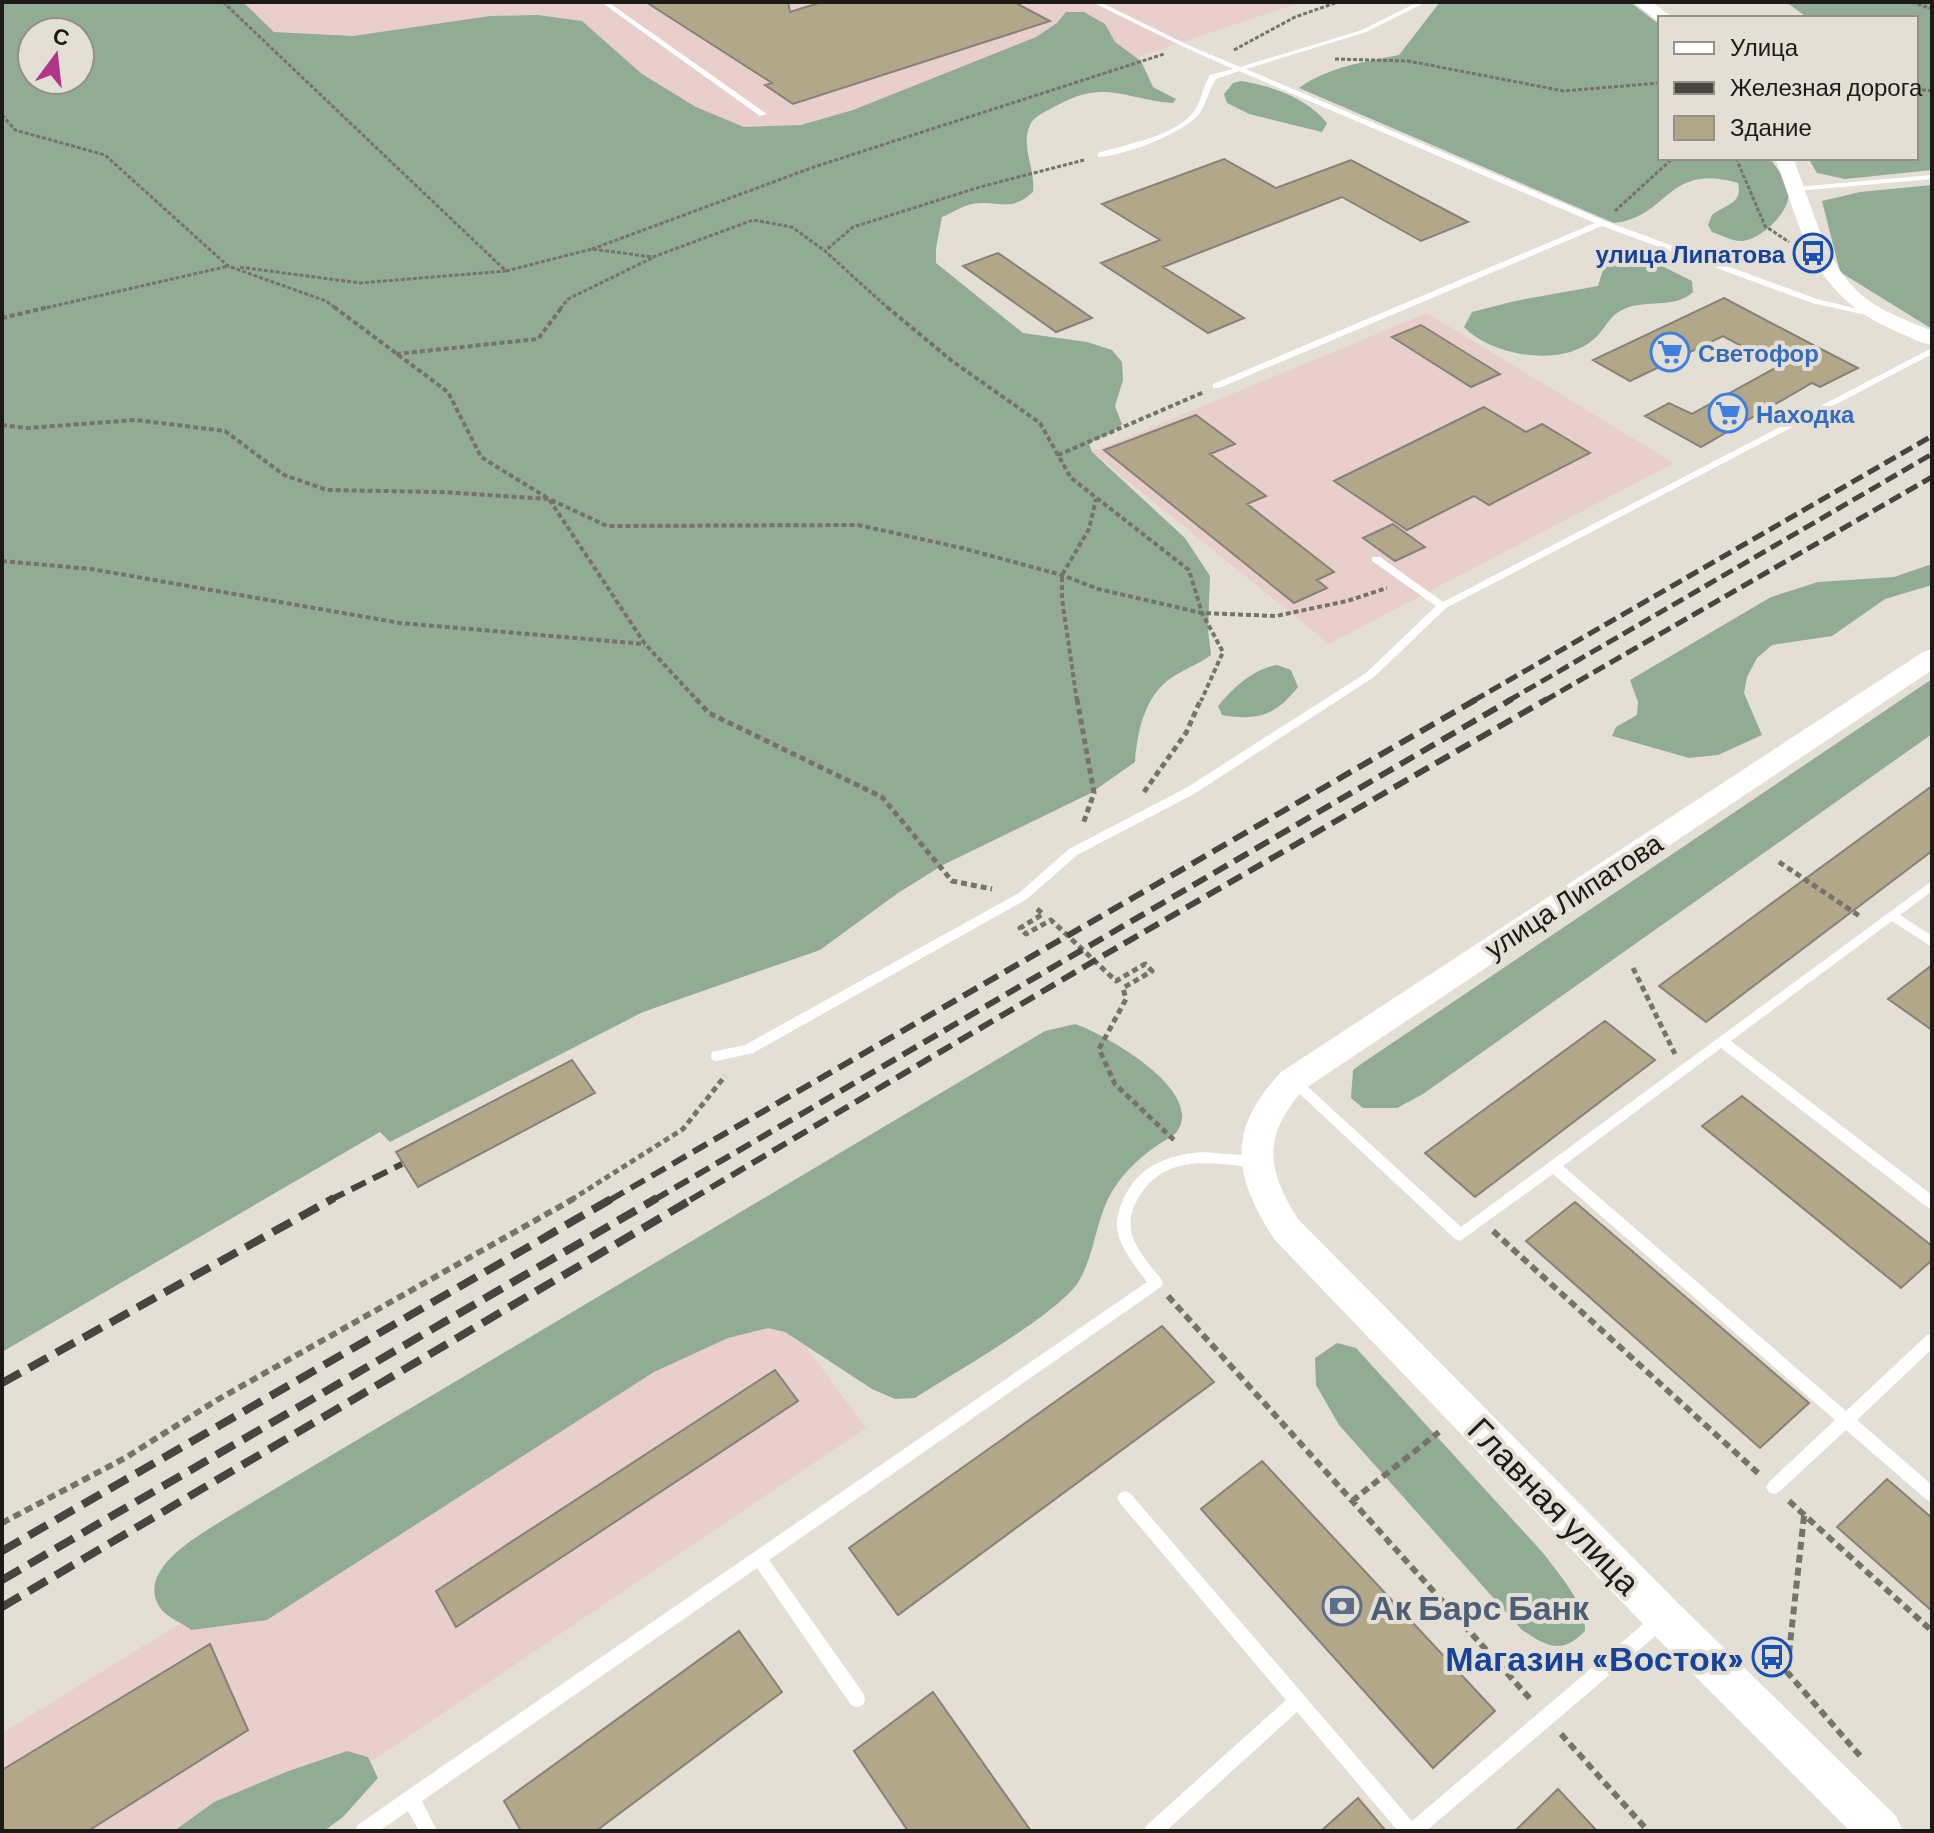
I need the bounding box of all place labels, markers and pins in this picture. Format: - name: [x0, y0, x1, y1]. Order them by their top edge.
- bus stop icon: улица Липатова: [1792, 232, 1834, 274]
- place label: улица Липатова: [1595, 239, 1786, 268]
- supermarket icon: Светофор: [1649, 331, 1691, 373]
- place label: Светофор: [1698, 338, 1819, 367]
- supermarket icon: Находка: [1707, 392, 1749, 434]
- place label: Находка: [1756, 399, 1855, 428]
- bank icon: Ак Барс Банк: [1321, 1585, 1363, 1627]
- place label: Ак Барс Банк: [1370, 1586, 1590, 1627]
- bus stop icon: Магазин «Восток»: [1751, 1636, 1793, 1678]
- place label: Магазин «Восток»: [1445, 1637, 1744, 1678]

